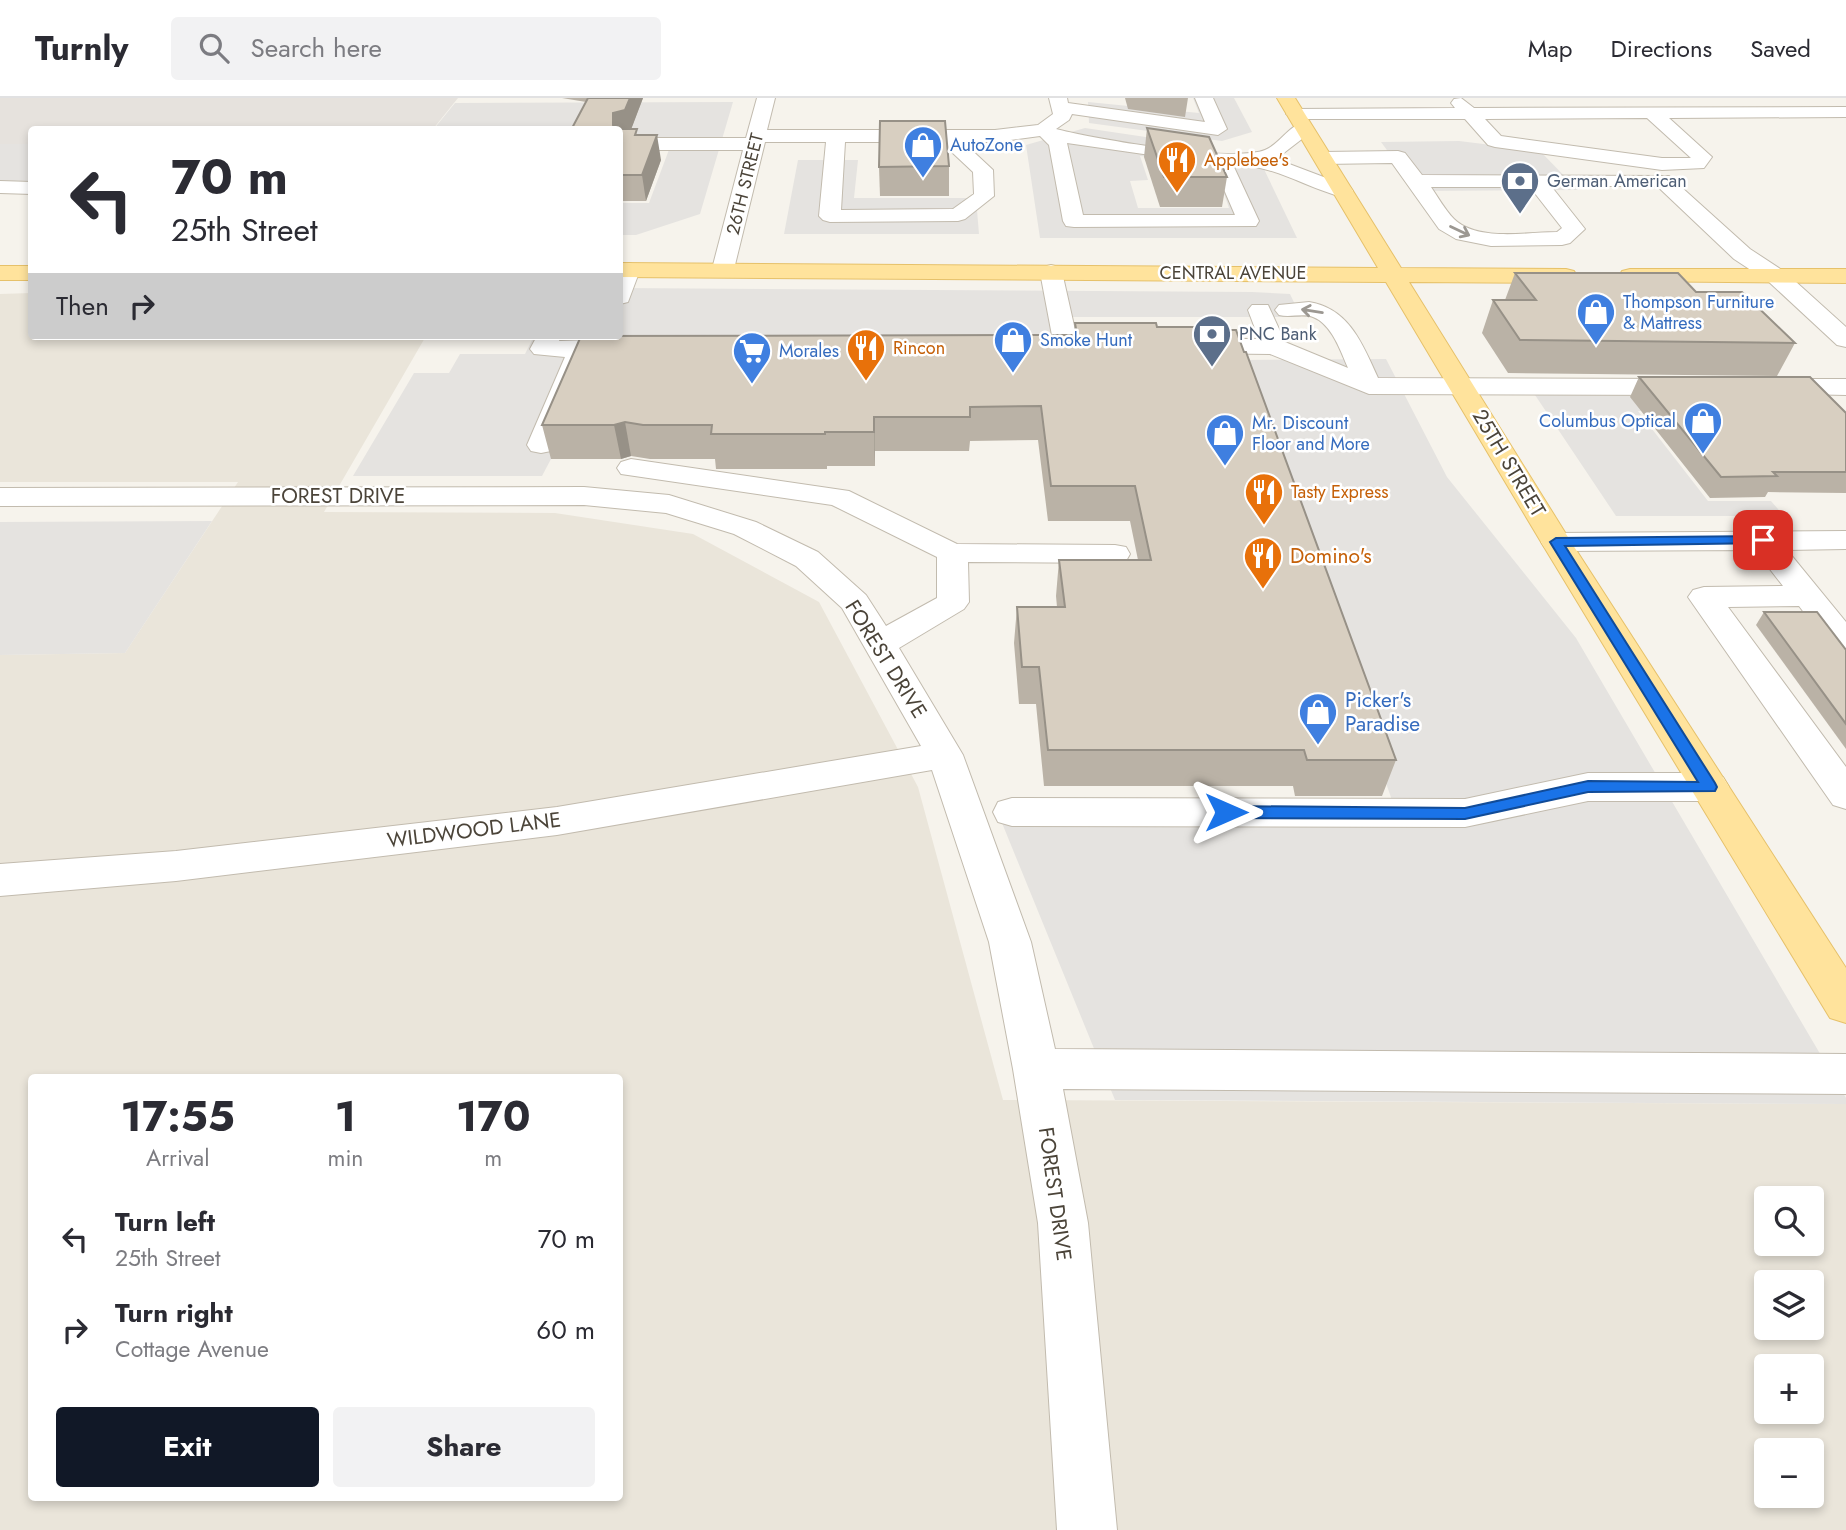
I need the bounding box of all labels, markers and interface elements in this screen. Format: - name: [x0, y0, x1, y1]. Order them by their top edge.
- search box: [171, 17, 661, 80]
- text: Turnly: [35, 25, 129, 72]
- icon: search: [195, 29, 233, 67]
- text: Search here: [251, 29, 382, 67]
- text: Map: [1528, 31, 1573, 66]
- text: Directions: [1611, 31, 1712, 66]
- text: Saved: [1750, 31, 1811, 66]
- shop icon: AutoZone: [902, 124, 944, 179]
- street label: 26TH STREET: [720, 130, 770, 237]
- place label: AutoZone: [950, 132, 1023, 158]
- restaurant icon: Applebee's: [1156, 139, 1198, 194]
- text: 70 m: [171, 142, 288, 212]
- place label: Applebee's: [1204, 147, 1289, 173]
- icon: left: [56, 154, 147, 245]
- bank icon: German American: [1499, 160, 1541, 215]
- place label: German American: [1547, 168, 1687, 194]
- text: 25th Street: [171, 207, 318, 253]
- one-way arrow: [1449, 225, 1470, 238]
- street label: CENTRAL AVENUE: [1160, 260, 1307, 286]
- text: Then: [56, 287, 109, 325]
- icon: right: [123, 287, 161, 325]
- place label: Thompson Furniture & Mattress: [1623, 289, 1774, 336]
- shop icon: Thompson Furniture & Mattress: [1575, 291, 1617, 346]
- one-way arrow: [1301, 304, 1324, 317]
- bank icon: PNC Bank: [1191, 313, 1233, 368]
- shop icon: Smoke Hunt: [992, 319, 1034, 374]
- place label: PNC Bank: [1239, 321, 1317, 347]
- restaurant icon: Rincon: [845, 327, 887, 382]
- place label: Smoke Hunt: [1040, 327, 1133, 353]
- supermarket icon: Morales: [731, 330, 773, 385]
- place label: Rincon: [893, 335, 945, 361]
- place label: Morales: [779, 338, 839, 364]
- shop icon: Columbus Optical: [1682, 400, 1724, 455]
- street label: 25TH STREET: [1465, 404, 1553, 523]
- place label: Columbus Optical: [1539, 408, 1676, 434]
- place label: Mr. Discount Floor and More: [1252, 410, 1370, 457]
- shop icon: Mr. Discount Floor and More: [1204, 412, 1246, 467]
- restaurant icon: Tasty Express: [1243, 471, 1285, 526]
- place label: Tasty Express: [1291, 479, 1389, 505]
- street label: FOREST DRIVE: [271, 481, 405, 511]
- pin: [1733, 510, 1793, 570]
- icon: arrive: [1744, 521, 1782, 559]
- restaurant icon: Domino's: [1242, 535, 1284, 590]
- place label: Domino's: [1290, 541, 1372, 571]
- street label: FOREST DRIVE: [838, 594, 934, 724]
- place label: Picker's Paradise: [1345, 685, 1420, 739]
- shop icon: Picker's Paradise: [1297, 691, 1339, 746]
- position arrow: [1189, 775, 1263, 849]
- street label: WILDWOOD LANE: [385, 804, 563, 856]
- text: 17:55: [121, 1086, 235, 1147]
- text: 1: [335, 1086, 356, 1147]
- text: 170: [456, 1086, 530, 1147]
- street label: FOREST DRIVE: [1031, 1125, 1079, 1263]
- text: Arrival: [146, 1141, 209, 1175]
- text: min: [327, 1141, 363, 1175]
- text: m: [484, 1141, 502, 1175]
- map controls: [1754, 1186, 1824, 1508]
- button: search: [1754, 1186, 1824, 1256]
- text: Turn left: [115, 1203, 215, 1241]
- icon: left: [56, 1220, 94, 1258]
- text: 70 m: [538, 1220, 595, 1258]
- text: 25th Street: [115, 1241, 220, 1275]
- button: layers: [1754, 1270, 1824, 1340]
- text: Turn right: [115, 1294, 233, 1332]
- icon: right: [56, 1311, 94, 1349]
- text: 60 m: [536, 1311, 595, 1349]
- text: Cottage Avenue: [115, 1332, 269, 1366]
- button: +: [1754, 1354, 1824, 1424]
- button: Exit: [56, 1407, 319, 1487]
- button: Share: [333, 1407, 595, 1487]
- button: −: [1754, 1438, 1824, 1508]

